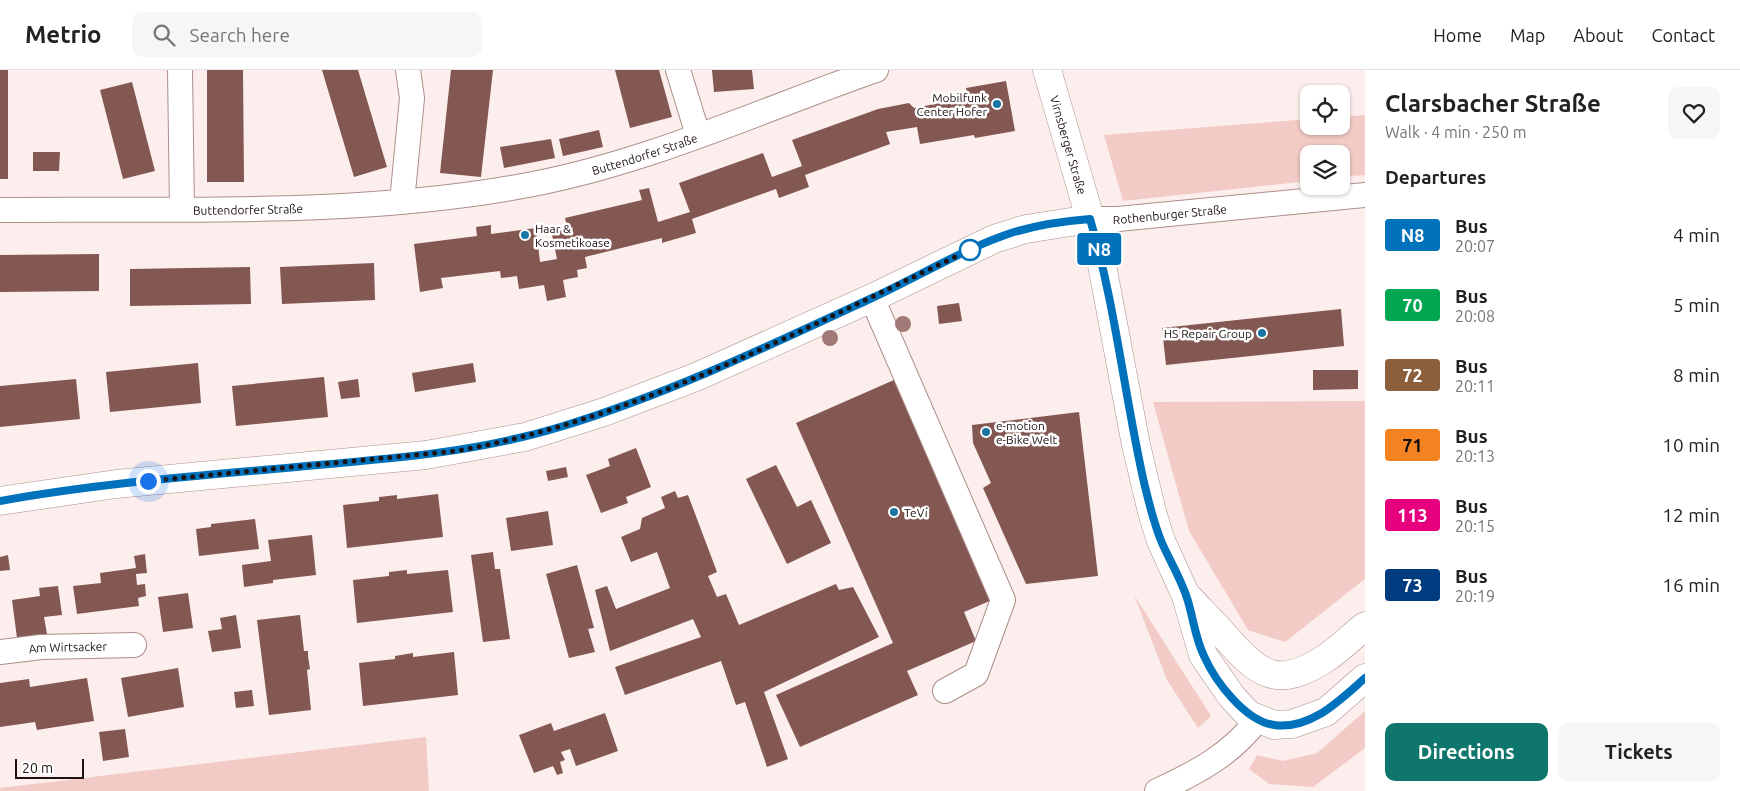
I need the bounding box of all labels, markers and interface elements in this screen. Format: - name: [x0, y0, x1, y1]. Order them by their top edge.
- search box: [132, 12, 482, 57]
- text: Metrio: [25, 21, 102, 48]
- icon: search: [150, 21, 178, 49]
- text: Search here: [190, 24, 290, 46]
- text: Home: [1433, 25, 1482, 45]
- text: Map: [1510, 25, 1545, 45]
- text: About: [1573, 25, 1623, 45]
- text: Contact: [1651, 25, 1715, 45]
- map controls: [1300, 85, 1350, 195]
- button: locate: [1300, 85, 1350, 135]
- button: heart: [1668, 87, 1720, 139]
- text: Clarsbacher Straße: [1385, 90, 1601, 117]
- place label: Mobilfunk Center Hofer: [916, 91, 987, 118]
- street label: Virnsberger Straße: [1048, 94, 1089, 196]
- marker: Mobilfunk Center Hofer: [991, 98, 1003, 110]
- text: Walk · 4 min · 250 m: [1385, 123, 1527, 141]
- street label: Buttendorfer Straße: [590, 131, 699, 177]
- button: layers: [1300, 145, 1350, 195]
- text: Departures: [1385, 166, 1486, 188]
- street label: Buttendorfer Straße: [193, 201, 303, 216]
- street label: Rothenburger Straße: [1113, 202, 1227, 226]
- text: Bus: [1455, 215, 1488, 237]
- place label: Haar & Kosmetikoase: [535, 222, 610, 249]
- text: 4 min: [1673, 224, 1720, 246]
- text: N8: [1401, 225, 1424, 245]
- marker: Haar & Kosmetikoase: [519, 229, 531, 241]
- line badge: N8: [1076, 233, 1122, 265]
- text: 20:07: [1455, 237, 1495, 255]
- unlabelled marker: [959, 239, 981, 261]
- text: N8: [1087, 239, 1111, 259]
- text: Bus: [1455, 285, 1488, 307]
- text: 5 min: [1673, 294, 1720, 316]
- text: 70: [1402, 295, 1423, 315]
- text: 20:08: [1455, 307, 1495, 325]
- place label: HS Repair Group: [1164, 327, 1252, 340]
- marker: HS Repair Group: [1256, 327, 1268, 339]
- text: Bus: [1455, 355, 1488, 377]
- text: 8 min: [1673, 364, 1720, 386]
- text: 72: [1402, 365, 1423, 385]
- text: 20:11: [1455, 377, 1495, 395]
- place label: e-motion e-Bike Welt: [996, 419, 1058, 446]
- text: Bus: [1455, 425, 1488, 447]
- marker: e-motion e-Bike Welt: [980, 426, 992, 438]
- text: 10 min: [1662, 434, 1720, 456]
- text: 71: [1402, 435, 1423, 455]
- text: 20:13: [1455, 447, 1495, 465]
- your location: [136, 469, 161, 494]
- text: Bus: [1455, 495, 1488, 517]
- text: 12 min: [1662, 504, 1720, 526]
- text: 113: [1397, 505, 1428, 525]
- marker: TeVi: [888, 506, 900, 518]
- place label: TeVi: [904, 506, 928, 519]
- text: 20:15: [1455, 517, 1495, 535]
- text: Bus: [1455, 565, 1488, 587]
- text: 16 min: [1662, 574, 1720, 596]
- text: 73: [1402, 575, 1423, 595]
- text: 20:19: [1455, 587, 1495, 605]
- street label: Am Wirtsacker: [28, 639, 108, 655]
- button: Directions: [1385, 723, 1548, 781]
- button: Tickets: [1558, 723, 1720, 781]
- scale bar: [15, 756, 84, 779]
- text: 20 m: [22, 760, 53, 776]

